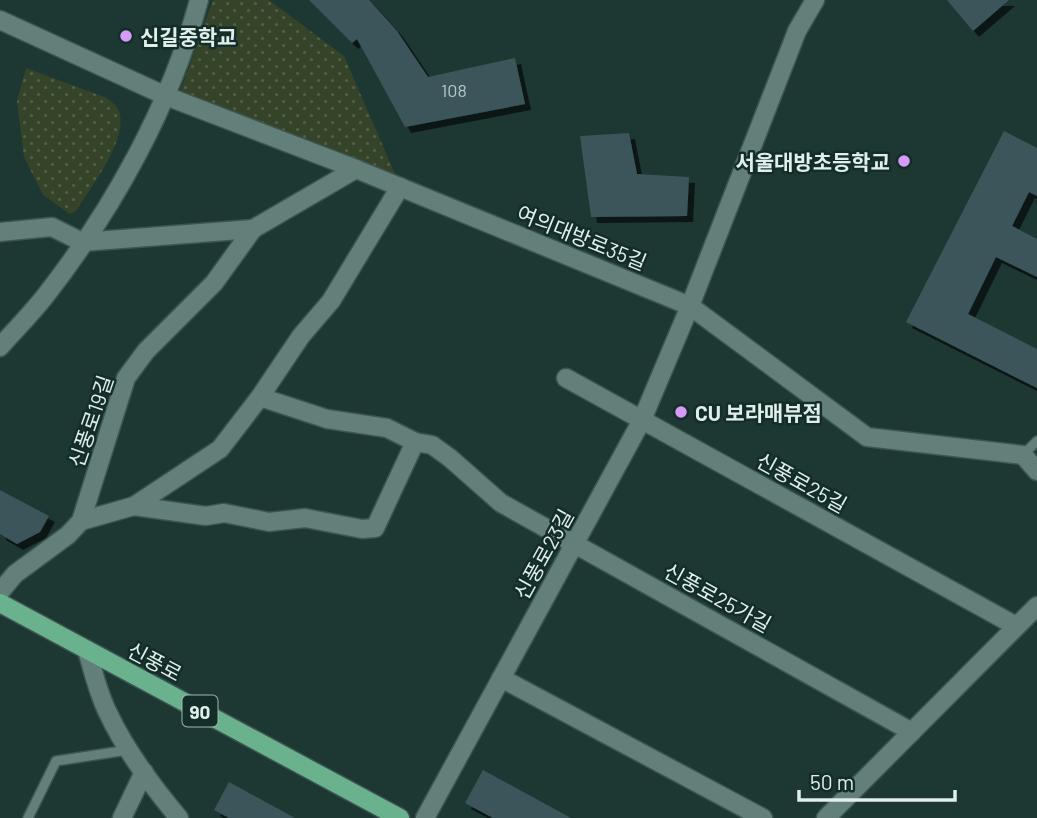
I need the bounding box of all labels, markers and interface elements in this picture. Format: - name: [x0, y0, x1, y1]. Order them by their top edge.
- place label: 신길중학교: [140, 24, 237, 49]
- marker: 신길중학교: [118, 28, 134, 44]
- house number: 108: [441, 79, 467, 101]
- place label: 서울대방초등학교: [735, 149, 890, 174]
- marker: 서울대방초등학교: [896, 153, 912, 169]
- street label: 여의대방로35길: [514, 200, 650, 274]
- street label: 신풍로19길: [63, 372, 117, 470]
- place label: CU 보라매뷰점: [695, 400, 822, 425]
- marker: CU 보라매뷰점: [673, 404, 689, 420]
- street label: 신풍로25길: [752, 447, 852, 517]
- street label: 신풍로23길: [508, 505, 578, 603]
- street label: 신풍로25가길: [660, 557, 776, 637]
- street label: 신풍로: [124, 636, 186, 686]
- road number: 90: [182, 696, 218, 726]
- scale bar: [799, 758, 955, 802]
- text: 50 m: [810, 769, 854, 794]

